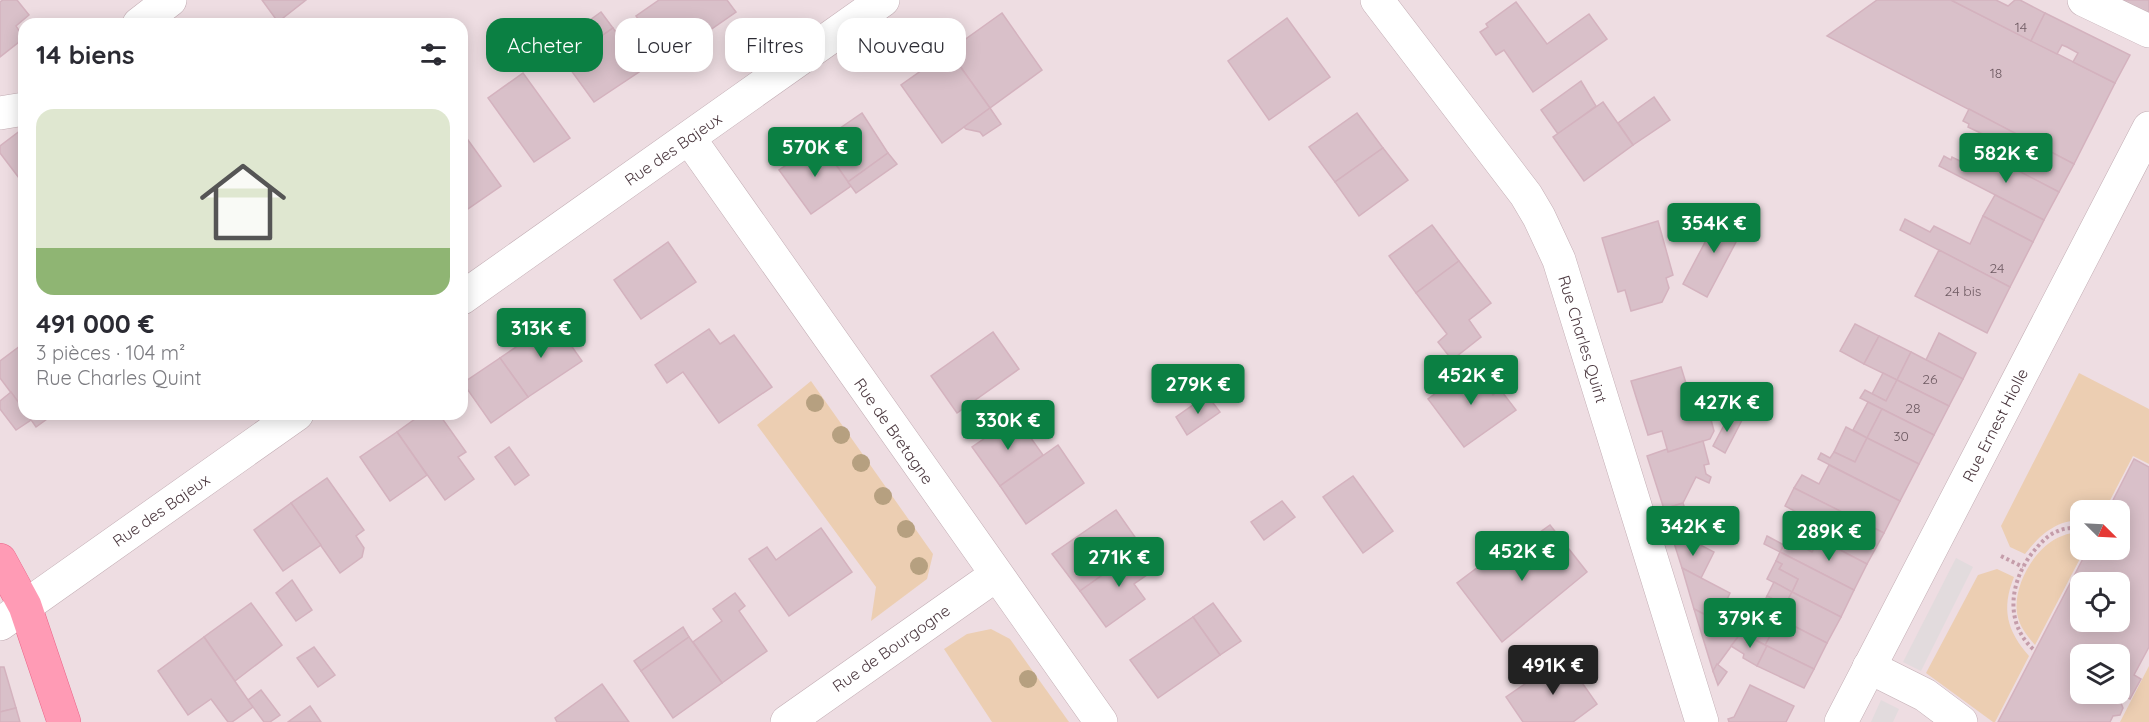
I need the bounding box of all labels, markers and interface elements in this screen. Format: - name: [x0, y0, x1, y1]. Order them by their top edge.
- chip: Acheter: [486, 18, 603, 72]
- chip: Louer: [615, 18, 713, 72]
- chip: Filtres: [725, 18, 825, 72]
- chip: Nouveau: [837, 18, 966, 72]
- house number: 14: [2015, 18, 2027, 36]
- text: 14 biens: [36, 38, 135, 71]
- icon: filters: [417, 38, 450, 71]
- house number: 18: [1990, 64, 2002, 82]
- street label: Rue des Bajeux: [621, 108, 726, 190]
- pin: 570K €: [766, 127, 864, 178]
- pin: 582K €: [1957, 133, 2055, 184]
- text: 570K €: [782, 134, 848, 159]
- text: 582K €: [1973, 140, 2039, 165]
- icon: home: [189, 148, 297, 256]
- pin: 354K €: [1665, 203, 1763, 254]
- text: 354K €: [1681, 210, 1747, 235]
- house number: 24: [1990, 259, 2004, 277]
- street label: Rue Charles Quint: [1554, 273, 1612, 405]
- house number: 24 bis: [1945, 282, 1981, 300]
- text: 491 000 €: [36, 307, 154, 340]
- pin: 313K €: [492, 308, 590, 359]
- text: 313K €: [511, 315, 571, 340]
- text: 3 pièces · 104 m²: [36, 340, 185, 365]
- pin: 452K €: [1422, 355, 1520, 406]
- text: 452K €: [1438, 362, 1504, 387]
- pin: 279K €: [1149, 364, 1247, 415]
- text: Rue Charles Quint: [36, 365, 202, 390]
- street label: Rue Ernest Hiolle: [1958, 365, 2032, 485]
- house number: 26: [1922, 370, 1938, 388]
- text: 279K €: [1166, 371, 1230, 396]
- street label: Rue de Bretagne: [850, 374, 938, 488]
- pin: 427K €: [1678, 382, 1776, 433]
- text: 427K €: [1694, 389, 1760, 414]
- house number: 28: [1905, 399, 1921, 417]
- pin: 330K €: [959, 400, 1057, 451]
- text: 330K €: [976, 407, 1041, 432]
- house number: 30: [1893, 427, 1909, 445]
- street label: Rue des Bajeux: [109, 469, 214, 551]
- north arrow: [2070, 500, 2130, 560]
- map controls: [2070, 500, 2130, 704]
- pin: 342K €: [1644, 506, 1742, 557]
- pin: 289K €: [1780, 511, 1878, 562]
- text: 342K €: [1660, 513, 1726, 538]
- text: 289K €: [1797, 518, 1861, 543]
- pin: 452K €: [1473, 531, 1571, 582]
- pin: 271K €: [1070, 537, 1168, 588]
- text: 452K €: [1489, 538, 1555, 563]
- text: 271K €: [1088, 544, 1150, 569]
- button: locate: [2070, 572, 2130, 632]
- pin: 379K €: [1701, 598, 1799, 649]
- street label: Rue de Bourgogne: [828, 600, 954, 696]
- text: 379K €: [1718, 605, 1782, 630]
- button: layers: [2070, 644, 2130, 704]
- pin: 491K €: [1504, 645, 1602, 696]
- text: 491K €: [1522, 652, 1584, 677]

